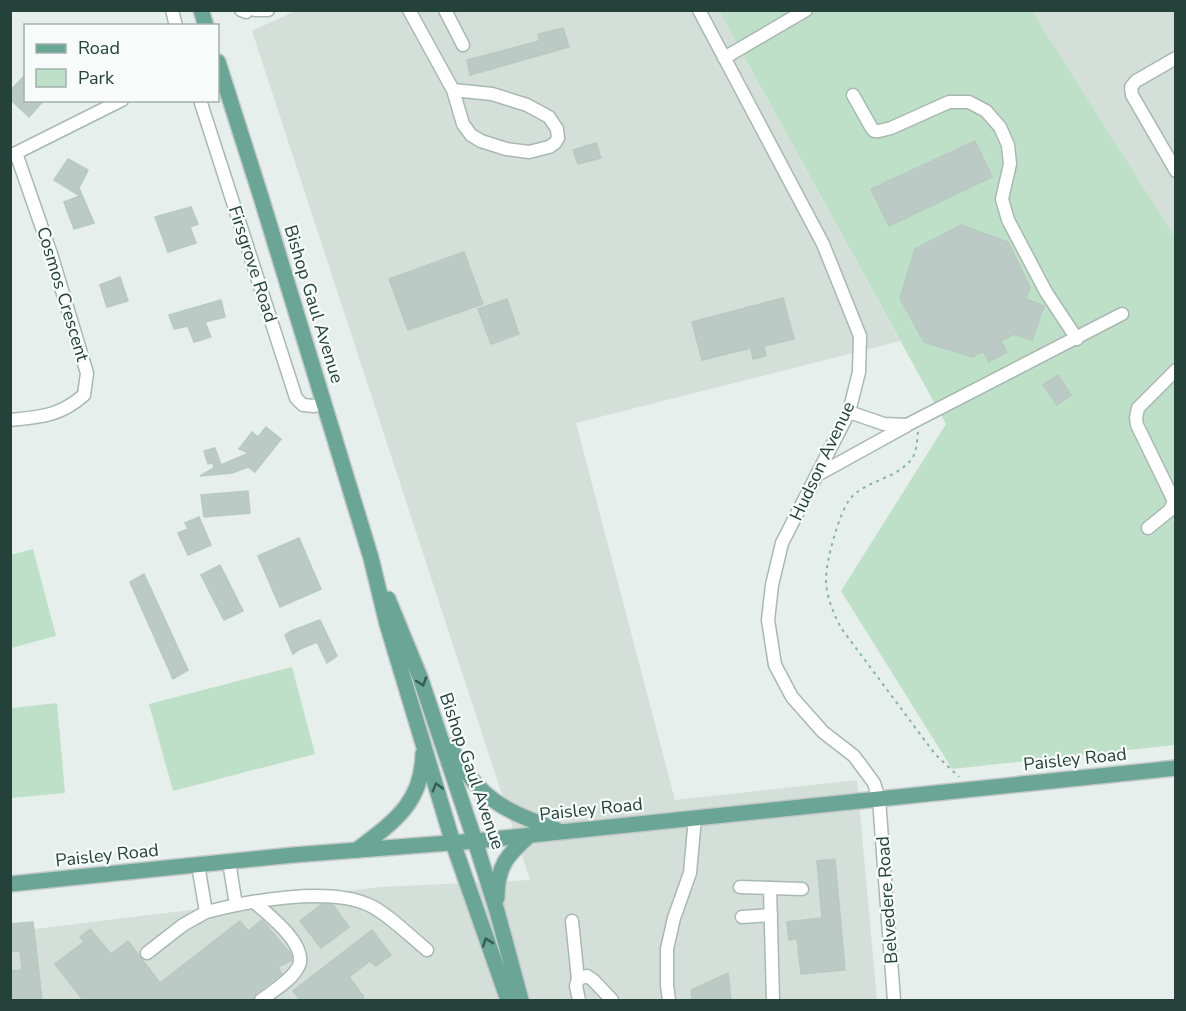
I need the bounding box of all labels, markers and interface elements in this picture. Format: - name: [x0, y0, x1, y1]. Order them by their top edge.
- legend: [24, 24, 219, 102]
- text: Road: [78, 36, 120, 60]
- text: Park: [78, 66, 115, 90]
- street label: Firsgrove Road: [223, 203, 283, 325]
- street label: Bishop Gaul Avenue: [279, 222, 349, 386]
- street label: Cosmos Crescent: [31, 224, 95, 365]
- street label: Hudson Avenue: [784, 397, 860, 525]
- one-way arrow: [414, 676, 427, 687]
- street label: Bishop Gaul Avenue: [434, 689, 510, 853]
- street label: Paisley Road: [1022, 742, 1128, 776]
- one-way arrow: [432, 782, 444, 792]
- street label: Paisley Road: [538, 792, 644, 826]
- street label: Belvedere Road: [871, 835, 903, 965]
- street label: Paisley Road: [54, 838, 160, 872]
- one-way arrow: [482, 937, 495, 948]

